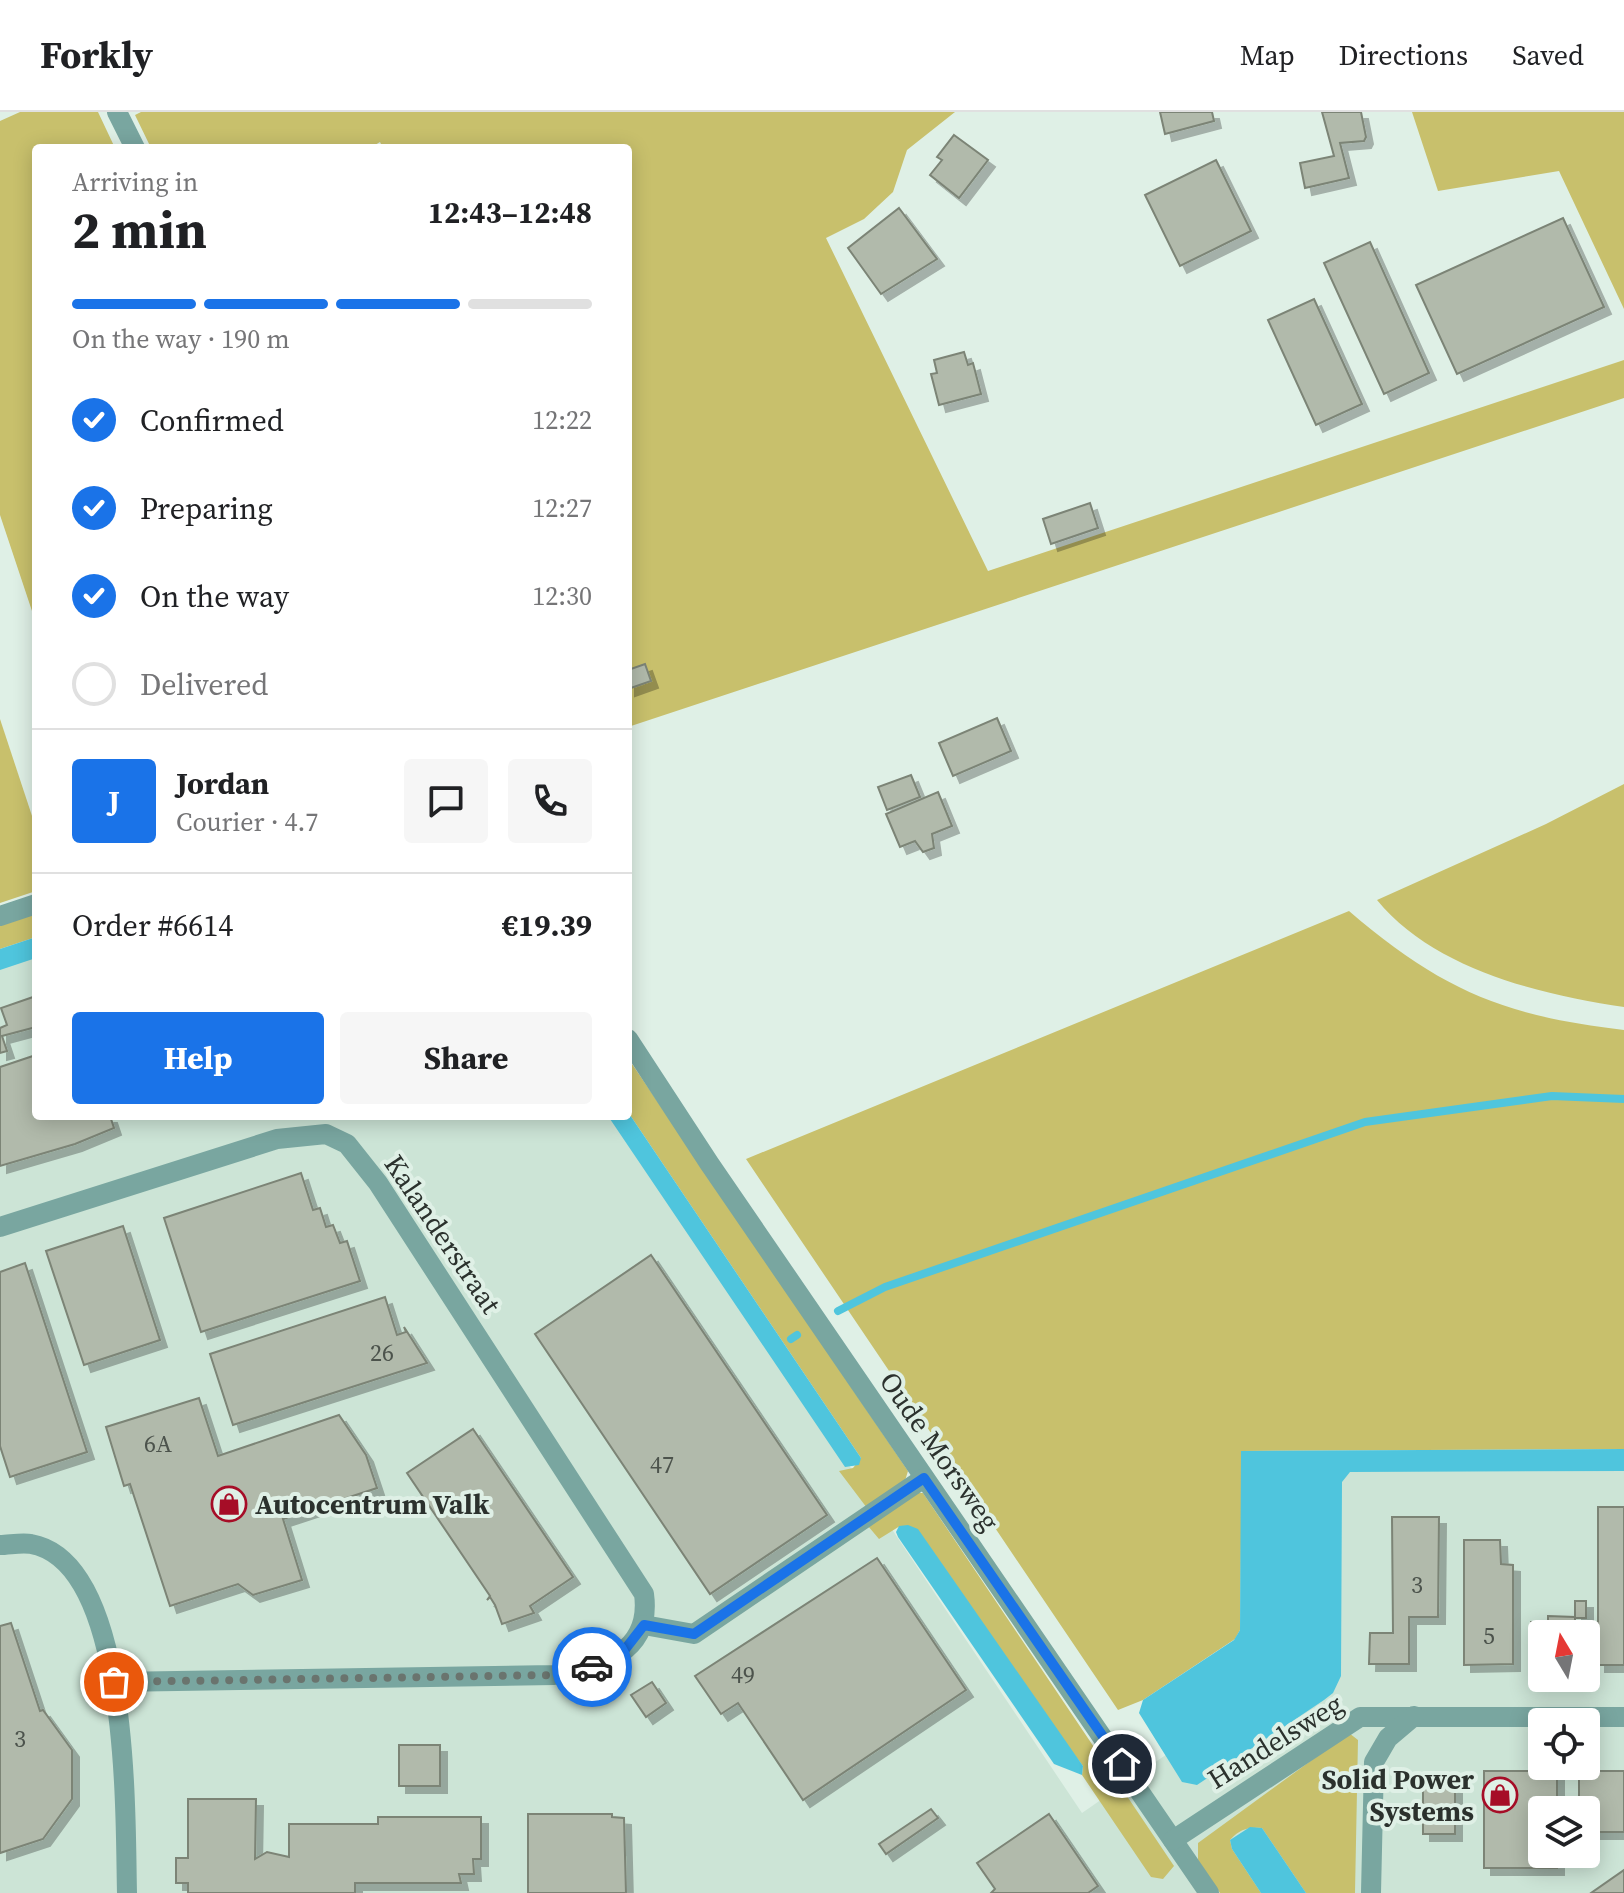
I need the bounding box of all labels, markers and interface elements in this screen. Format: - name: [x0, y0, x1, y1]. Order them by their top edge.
- text: Forkly: [40, 29, 153, 81]
- text: Map: [1240, 36, 1295, 74]
- text: Directions: [1339, 36, 1468, 74]
- text: Saved: [1512, 36, 1584, 74]
- text: Arriving in: [72, 164, 198, 200]
- text: 12:43–12:48: [428, 192, 592, 233]
- text: 2 min: [72, 194, 207, 265]
- text: On the way · 190 m: [72, 321, 290, 357]
- icon: check: [72, 398, 116, 442]
- text: Confirmed: [140, 400, 284, 441]
- text: 12:22: [532, 402, 592, 438]
- icon: check: [72, 486, 116, 530]
- text: Preparing: [140, 488, 273, 529]
- text: 12:27: [532, 490, 592, 526]
- icon: check: [72, 574, 116, 618]
- text: On the way: [140, 576, 289, 617]
- text: 12:30: [532, 578, 592, 614]
- text: Delivered: [140, 664, 268, 705]
- button: chat: [404, 759, 488, 843]
- button: phone: [508, 759, 592, 843]
- text: Jordan: [176, 763, 269, 804]
- text: J: [108, 781, 120, 822]
- text: Courier · 4.7: [176, 804, 318, 840]
- text: Order #6614: [72, 905, 233, 946]
- text: €19.39: [502, 905, 592, 946]
- button: Help: [72, 1012, 324, 1104]
- button: Share: [340, 1012, 592, 1104]
- street label: Kalanderstraat: [376, 1147, 511, 1322]
- house number: 26: [370, 1336, 394, 1369]
- street label: Oude Morsweg: [871, 1364, 1009, 1538]
- house number: 6A: [144, 1427, 172, 1460]
- house number: 47: [650, 1448, 674, 1481]
- shop icon: Autocentrum Valk: [210, 1485, 248, 1523]
- place label: Autocentrum Valk: [255, 1485, 490, 1523]
- house number: 3: [1411, 1568, 1423, 1601]
- house number: 5: [1483, 1619, 1495, 1652]
- north arrow: [1528, 1620, 1600, 1692]
- map controls: [1528, 1620, 1600, 1868]
- courier: [552, 1627, 632, 1707]
- icon: car: [570, 1645, 614, 1689]
- pin: [80, 1648, 148, 1716]
- house number: 49: [731, 1658, 755, 1691]
- icon: bag: [92, 1660, 136, 1704]
- street label: Handelsweg: [1200, 1684, 1350, 1798]
- button: locate: [1528, 1708, 1600, 1780]
- house number: 3: [14, 1722, 26, 1755]
- pin: [1088, 1730, 1156, 1798]
- icon: home: [1100, 1742, 1144, 1786]
- place label: Solid Power Systems: [1321, 1760, 1474, 1830]
- shop icon: Solid Power Systems: [1481, 1776, 1519, 1814]
- button: layers: [1528, 1796, 1600, 1868]

